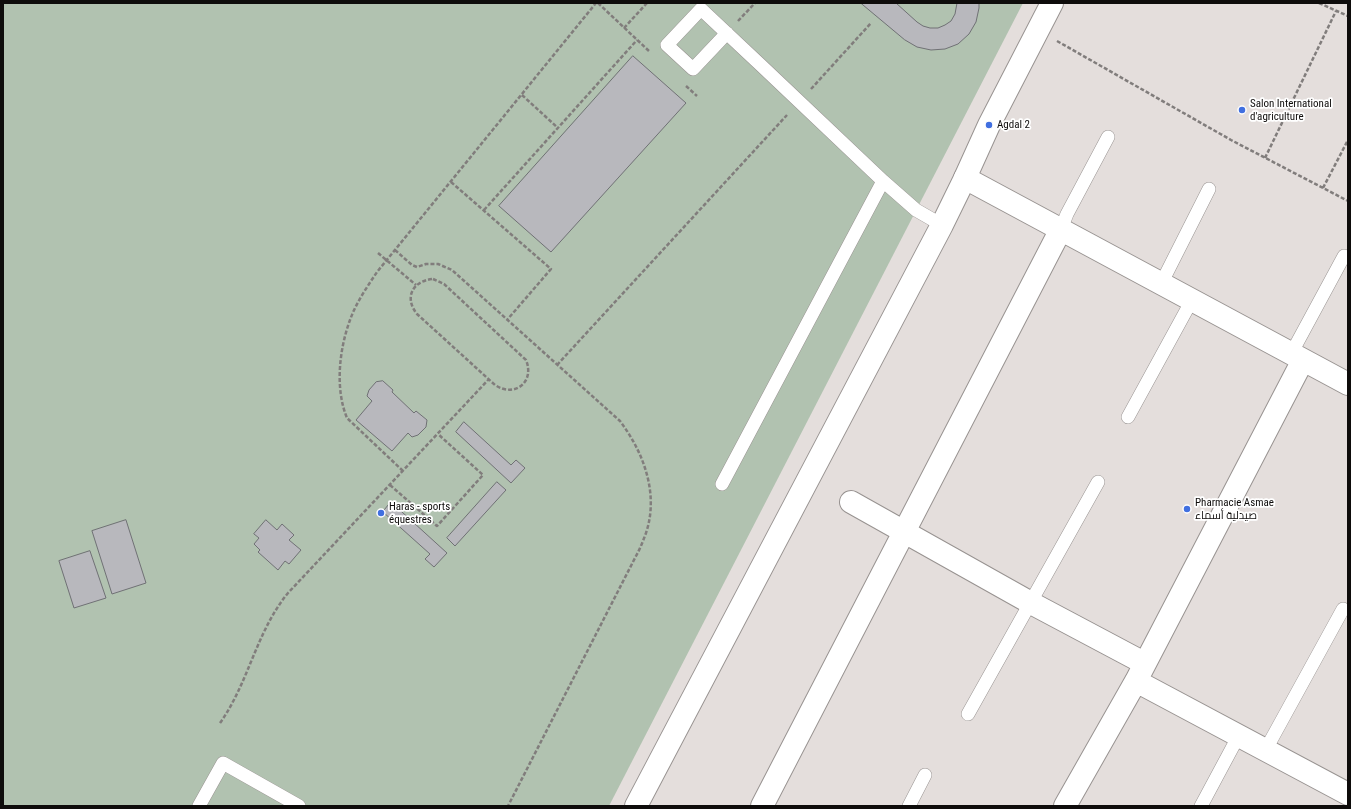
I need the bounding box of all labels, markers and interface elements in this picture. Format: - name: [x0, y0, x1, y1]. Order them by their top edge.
- place label: Salon International d'agriculture: [1250, 97, 1332, 123]
- marker: Salon International d'agriculture: [1237, 105, 1247, 115]
- place label: Agdal 2: [997, 118, 1030, 132]
- marker: Agdal 2: [984, 120, 994, 130]
- place label: Pharmacie Asmae صيدلية أسماء: [1195, 496, 1274, 522]
- place label: Haras - sports équestres: [389, 500, 450, 526]
- marker: Pharmacie Asmae صيدلية أسماء: [1182, 504, 1192, 514]
- marker: Haras - sports équestres: [376, 508, 386, 518]

